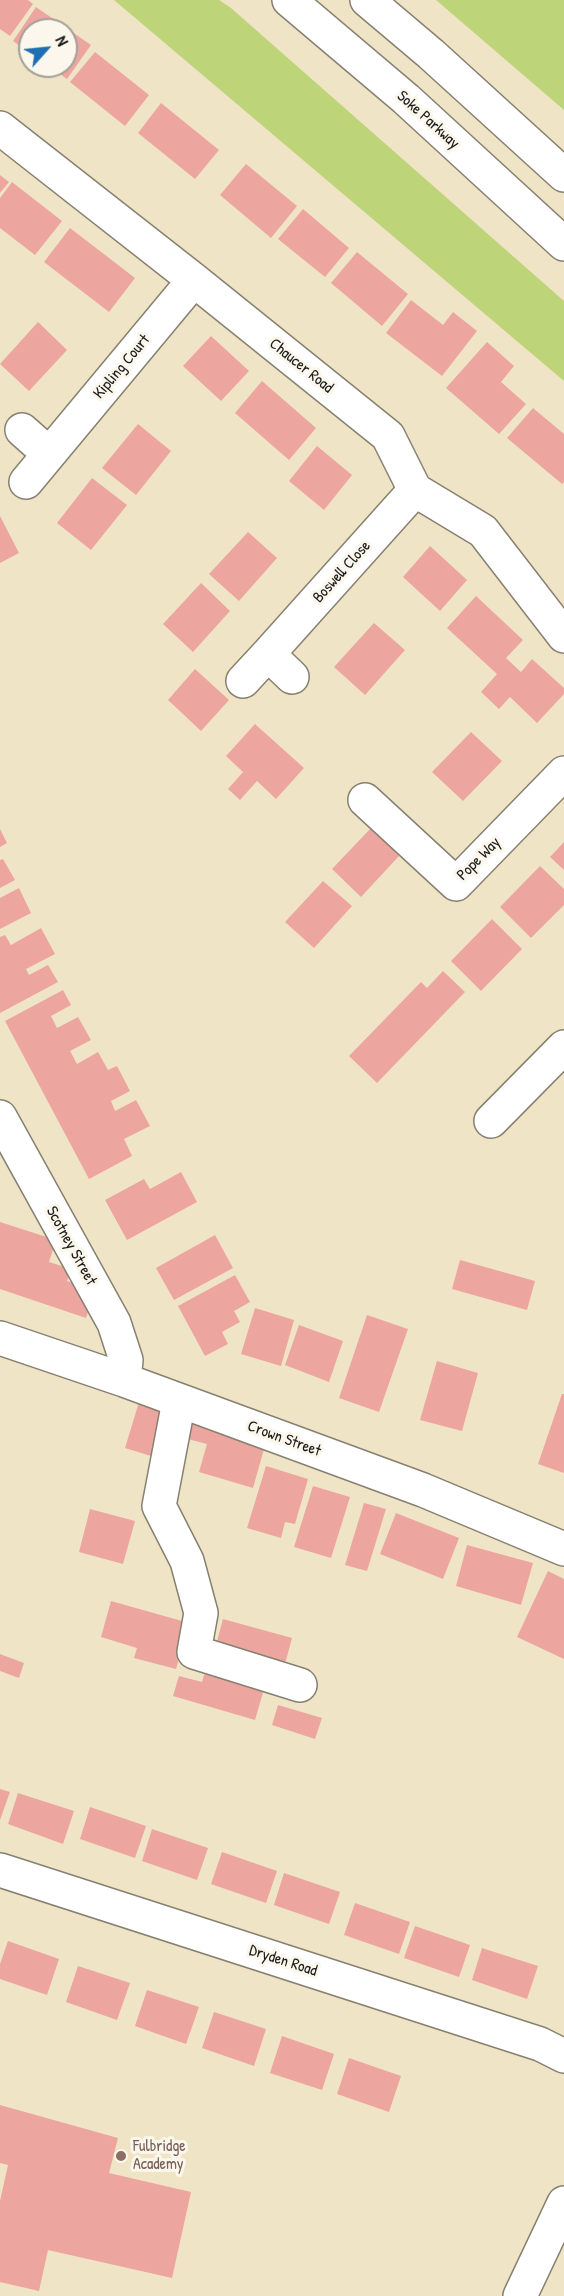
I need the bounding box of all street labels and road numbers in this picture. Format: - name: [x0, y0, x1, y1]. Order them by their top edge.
- street label: Soke Parkway: [393, 87, 463, 153]
- street label: Kipling Court: [90, 331, 154, 403]
- street label: Chaucer Road: [265, 334, 337, 398]
- street label: Boswell Close: [309, 537, 375, 607]
- street label: Pope Way: [453, 833, 505, 885]
- street label: Scotney Street: [42, 1203, 100, 1289]
- street label: Crown Street: [245, 1417, 323, 1461]
- street label: Dryden Road: [247, 1941, 319, 1981]

